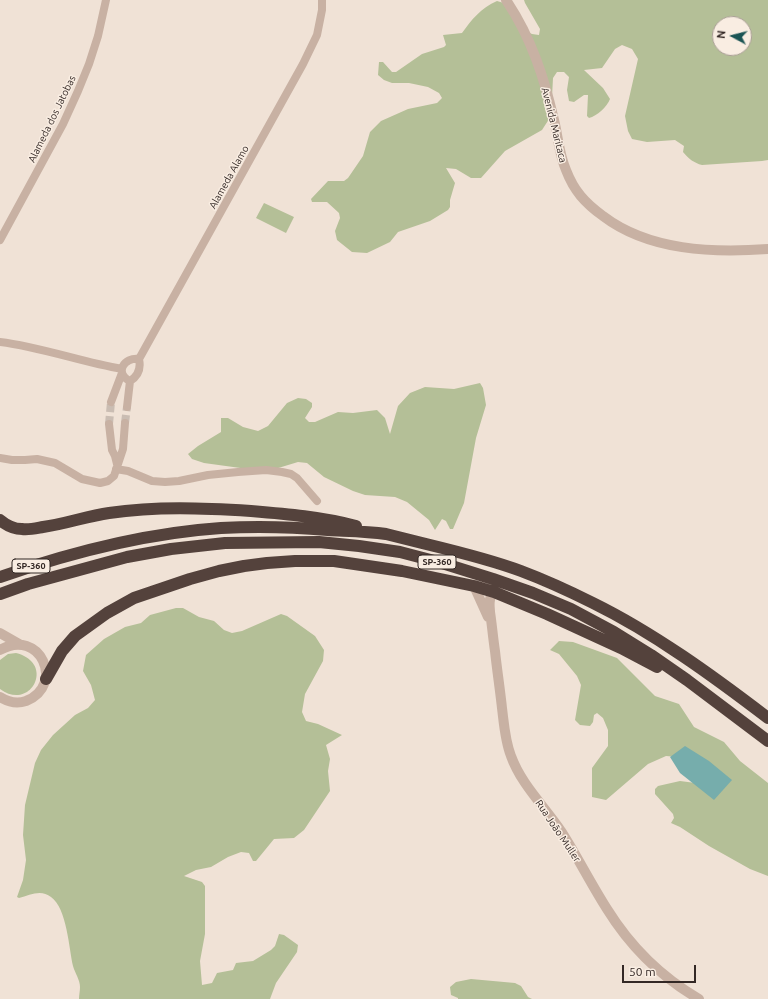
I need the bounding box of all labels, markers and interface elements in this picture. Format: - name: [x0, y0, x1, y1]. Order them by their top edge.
- north arrow: [712, 16, 752, 56]
- text: N: [715, 30, 728, 39]
- street label: Alameda dos Jatobas: [26, 74, 78, 164]
- street label: Avenida Maritaca: [539, 86, 569, 164]
- street label: Alameda Alamo: [207, 143, 251, 211]
- road number: SP-360: [418, 555, 456, 569]
- road number: SP-360: [12, 559, 50, 573]
- street label: Rua João Muller: [533, 798, 583, 864]
- scale bar: [624, 957, 698, 983]
- text: 50 m: [629, 965, 656, 978]

